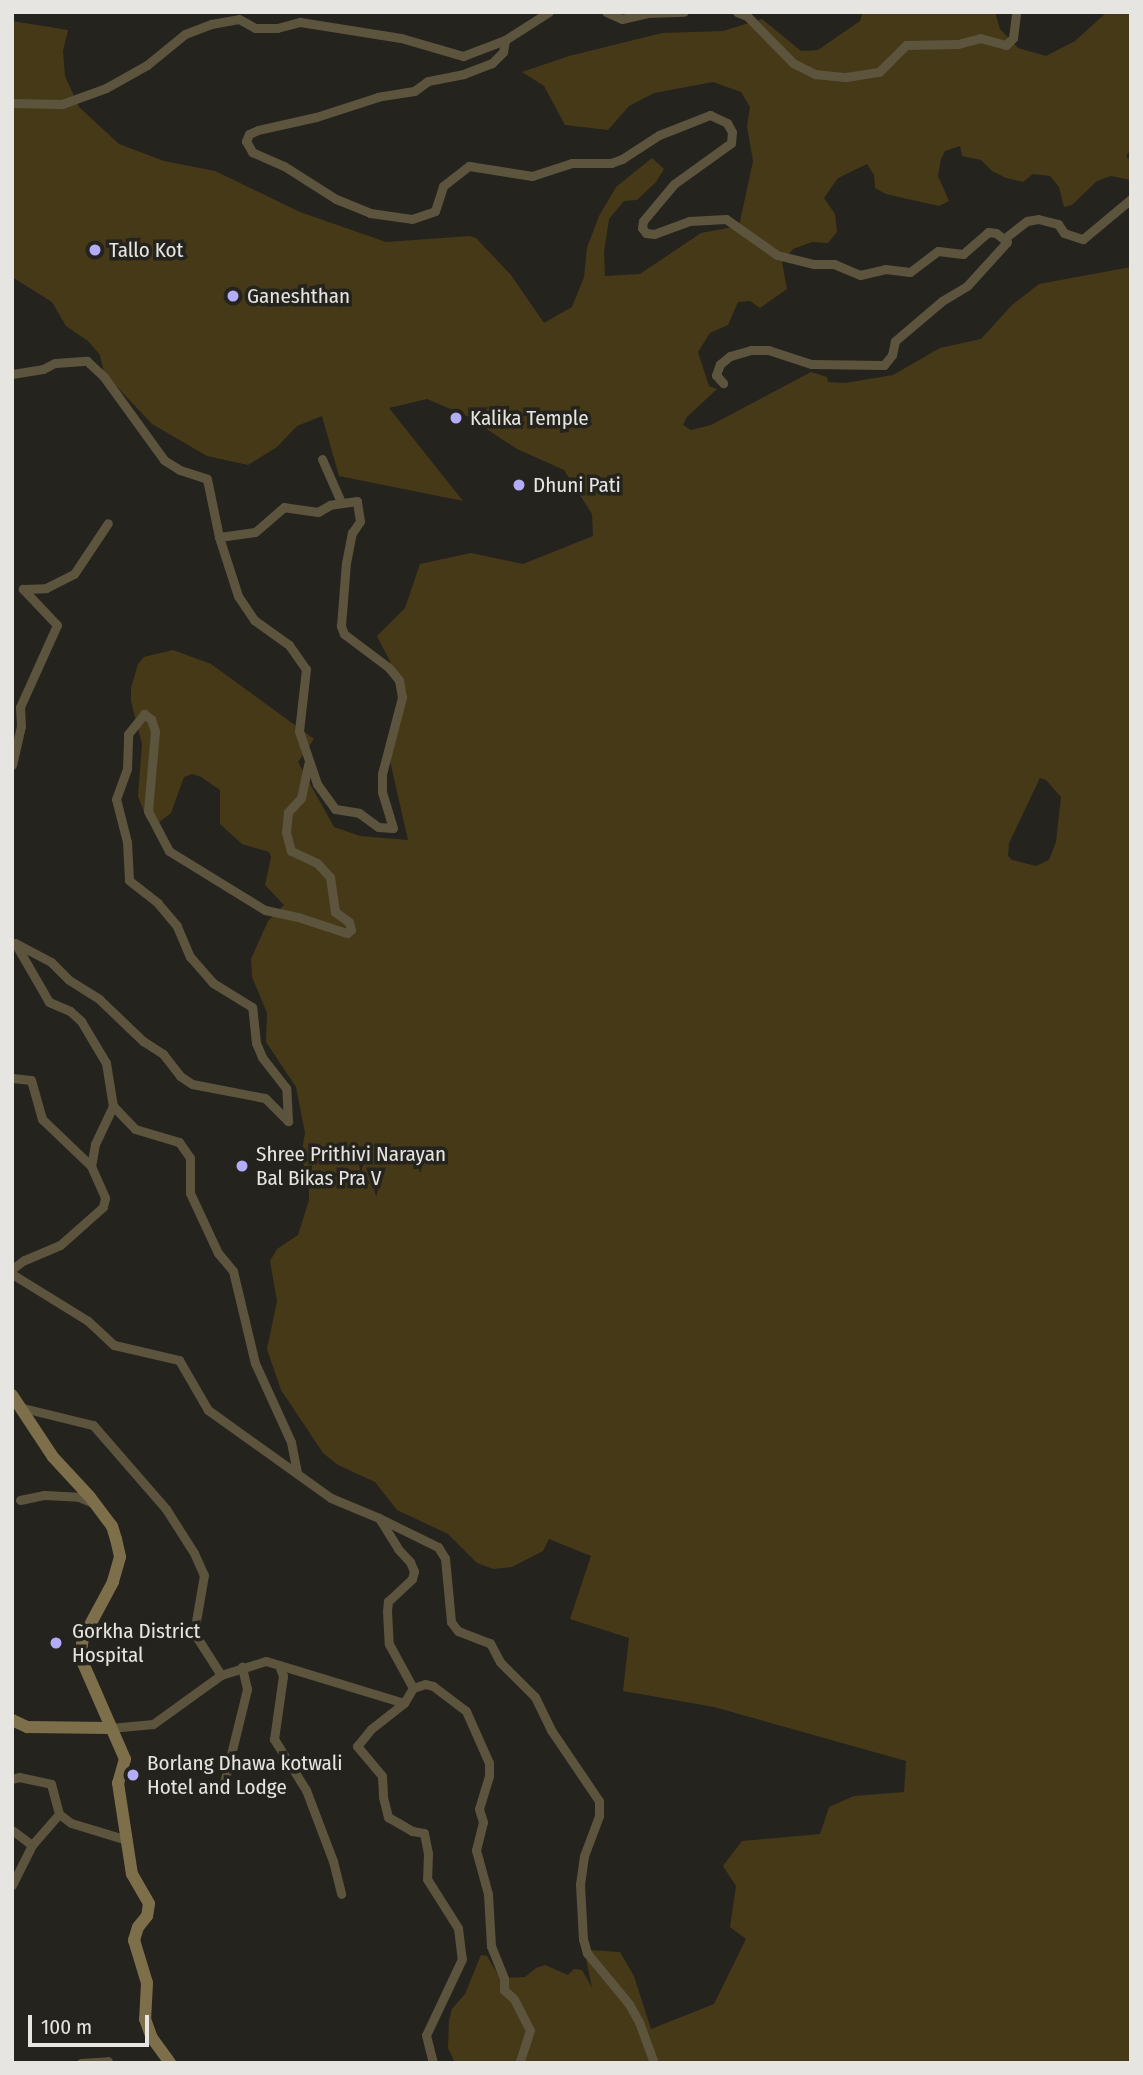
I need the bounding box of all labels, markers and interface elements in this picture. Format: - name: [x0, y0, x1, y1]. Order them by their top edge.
- place label: Tallo Kot: [109, 237, 183, 263]
- marker: Tallo Kot: [87, 242, 103, 258]
- place label: Ganeshthan: [247, 283, 350, 309]
- marker: Ganeshthan: [225, 288, 241, 304]
- place label: Kalika Temple: [470, 405, 589, 431]
- marker: Kalika Temple: [448, 410, 464, 426]
- place label: Dhuni Pati: [533, 472, 621, 498]
- marker: Dhuni Pati: [511, 477, 527, 493]
- place label: Shree Prithivi Narayan Bal Bikas Pra V: [256, 1141, 446, 1191]
- marker: Shree Prithivi Narayan Bal Bikas Pra V: [234, 1158, 250, 1174]
- place label: Gorkha District Hospital: [72, 1618, 200, 1668]
- marker: Gorkha District Hospital: [46, 1633, 66, 1653]
- place label: Borlang Dhawa kotwali Hotel and Lodge: [147, 1750, 343, 1800]
- marker: Borlang Dhawa kotwali Hotel and Lodge: [125, 1767, 141, 1783]
- scale bar: [32, 2002, 152, 2046]
- text: 100 m: [41, 2014, 92, 2040]

